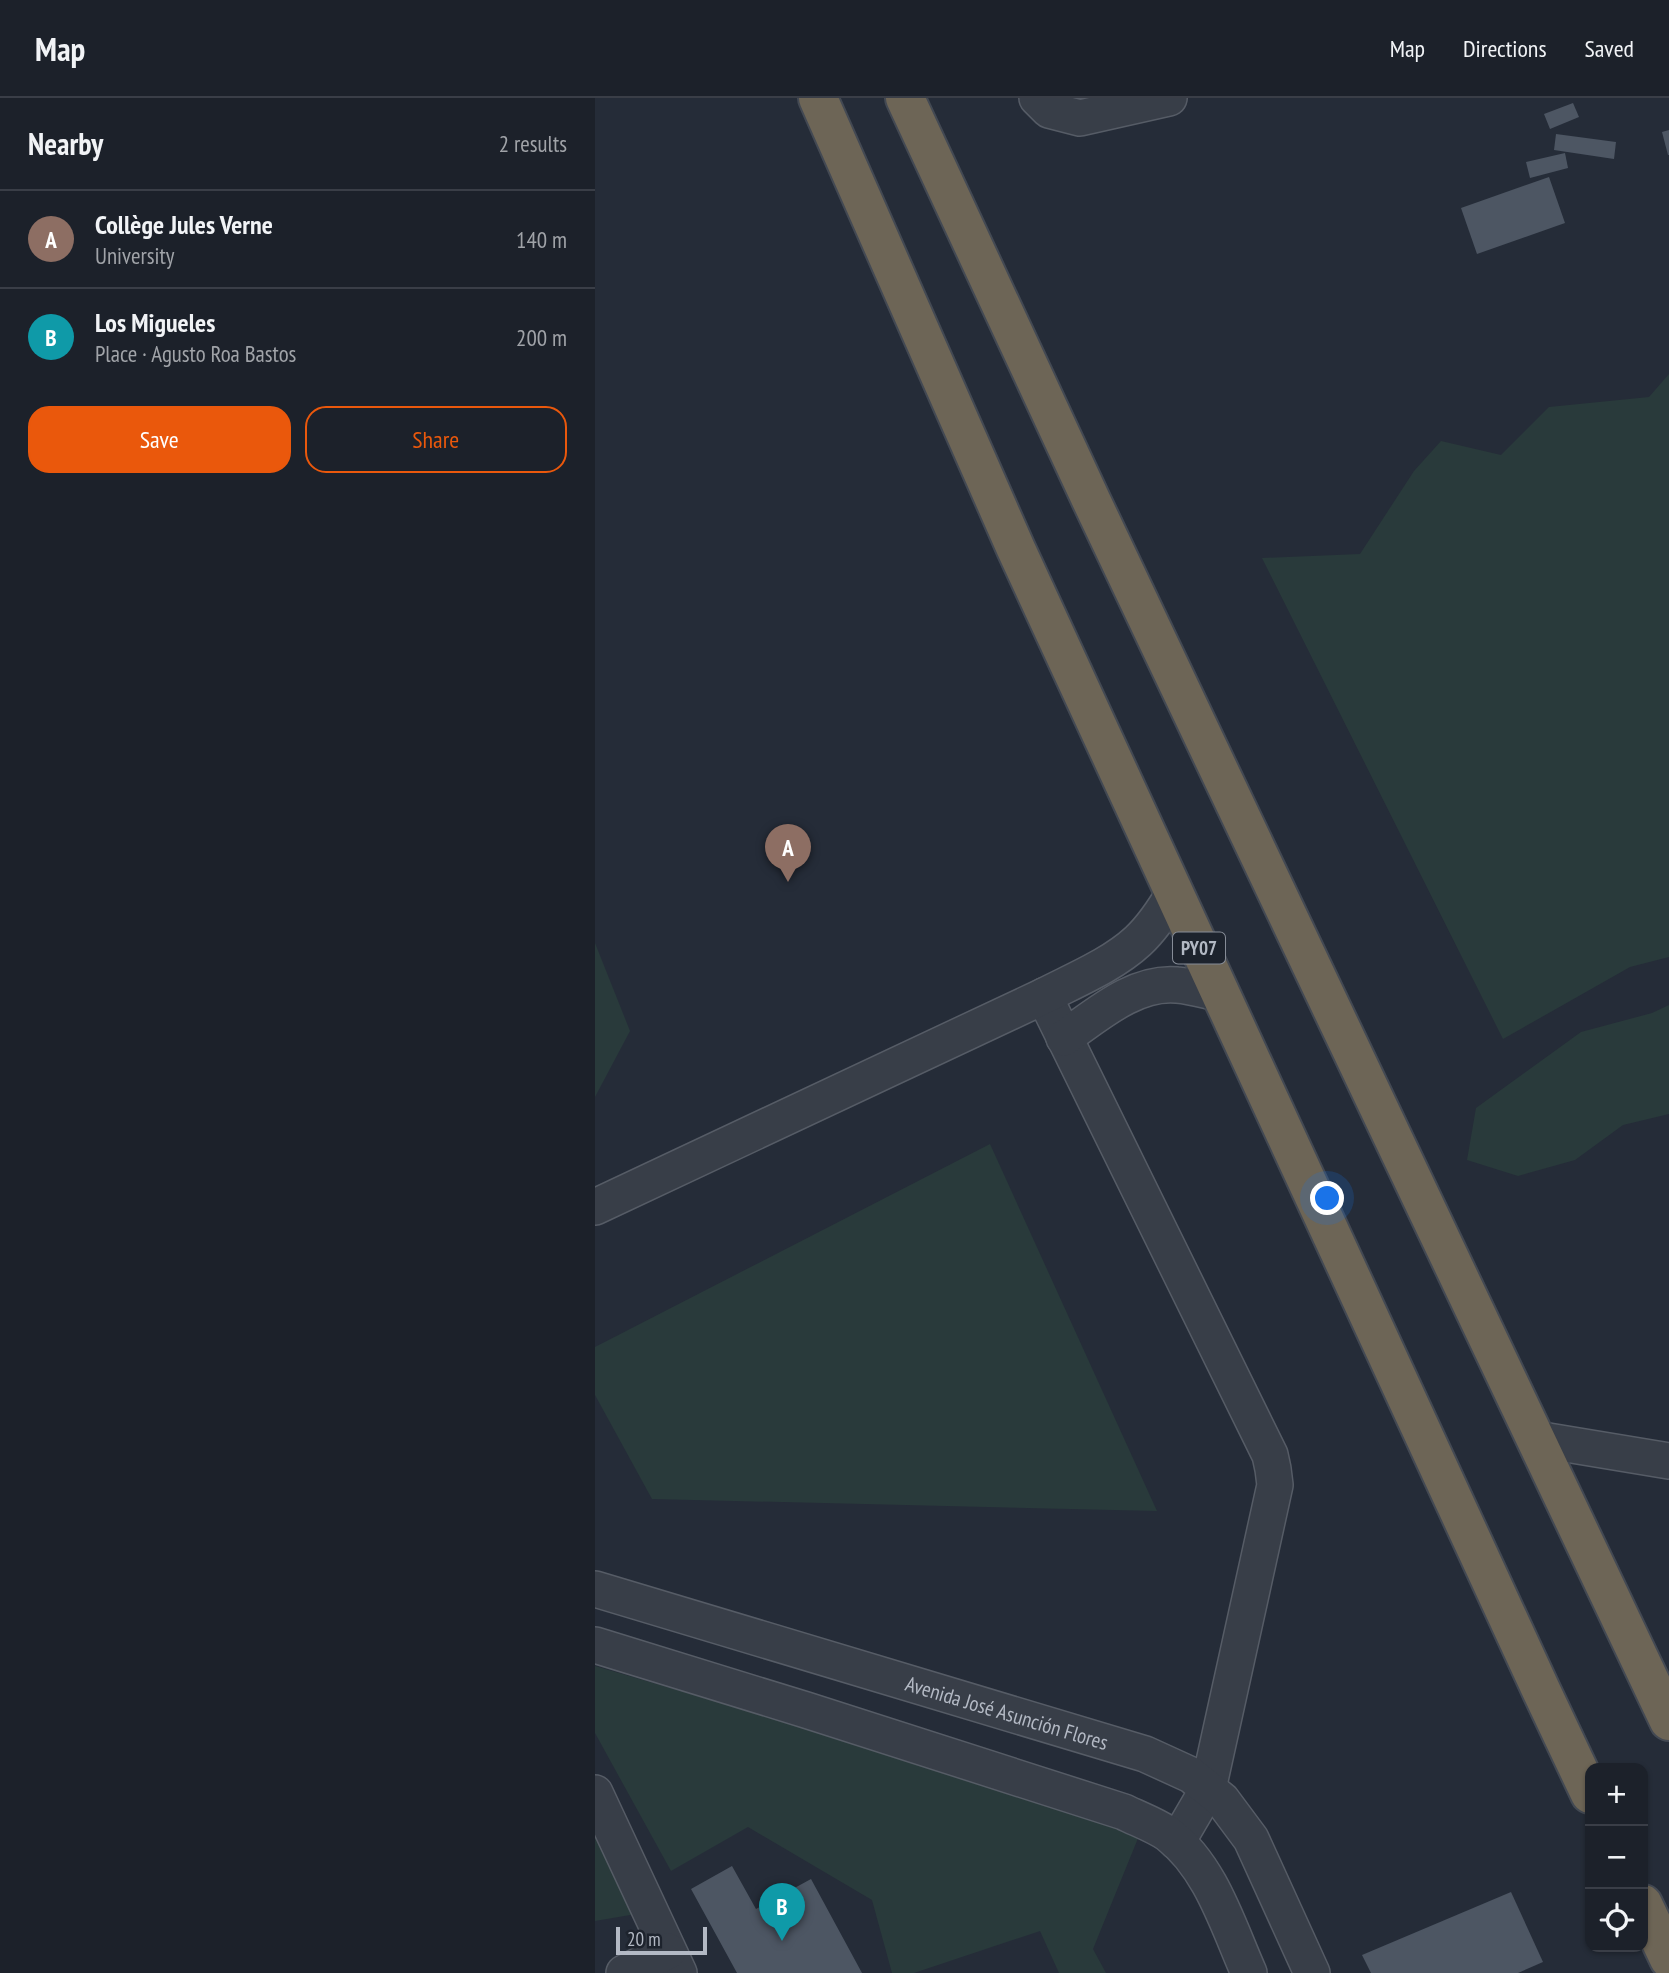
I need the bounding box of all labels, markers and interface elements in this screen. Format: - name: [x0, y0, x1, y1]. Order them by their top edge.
- text: Map: [35, 27, 85, 70]
- text: Map: [1390, 33, 1425, 64]
- text: Directions: [1463, 33, 1547, 64]
- text: Saved: [1585, 33, 1634, 64]
- text: Nearby: [28, 124, 103, 163]
- text: 2 results: [499, 129, 567, 158]
- text: Collège Jules Verne: [95, 208, 273, 241]
- text: A: [45, 225, 57, 254]
- text: 140 m: [516, 225, 567, 254]
- text: University: [95, 241, 174, 270]
- text: Los Migueles: [95, 306, 215, 339]
- text: B: [45, 323, 57, 352]
- text: 200 m: [516, 323, 567, 352]
- text: Place · Agusto Roa Bastos: [95, 339, 296, 368]
- button: Save: [28, 406, 291, 473]
- button: Share: [305, 406, 567, 473]
- pin: A: [765, 824, 811, 882]
- road number: PY07: [1173, 932, 1225, 964]
- your location: [1310, 1181, 1344, 1215]
- street label: Avenida José Asunción Flores: [902, 1669, 1111, 1756]
- map controls: [1585, 1763, 1648, 1952]
- button: +: [1585, 1763, 1648, 1826]
- button: −: [1585, 1826, 1648, 1889]
- pin: B: [759, 1883, 805, 1941]
- button: locate: [1585, 1889, 1648, 1952]
- scale bar: [616, 1924, 707, 1956]
- text: 20 m: [627, 1927, 661, 1951]

